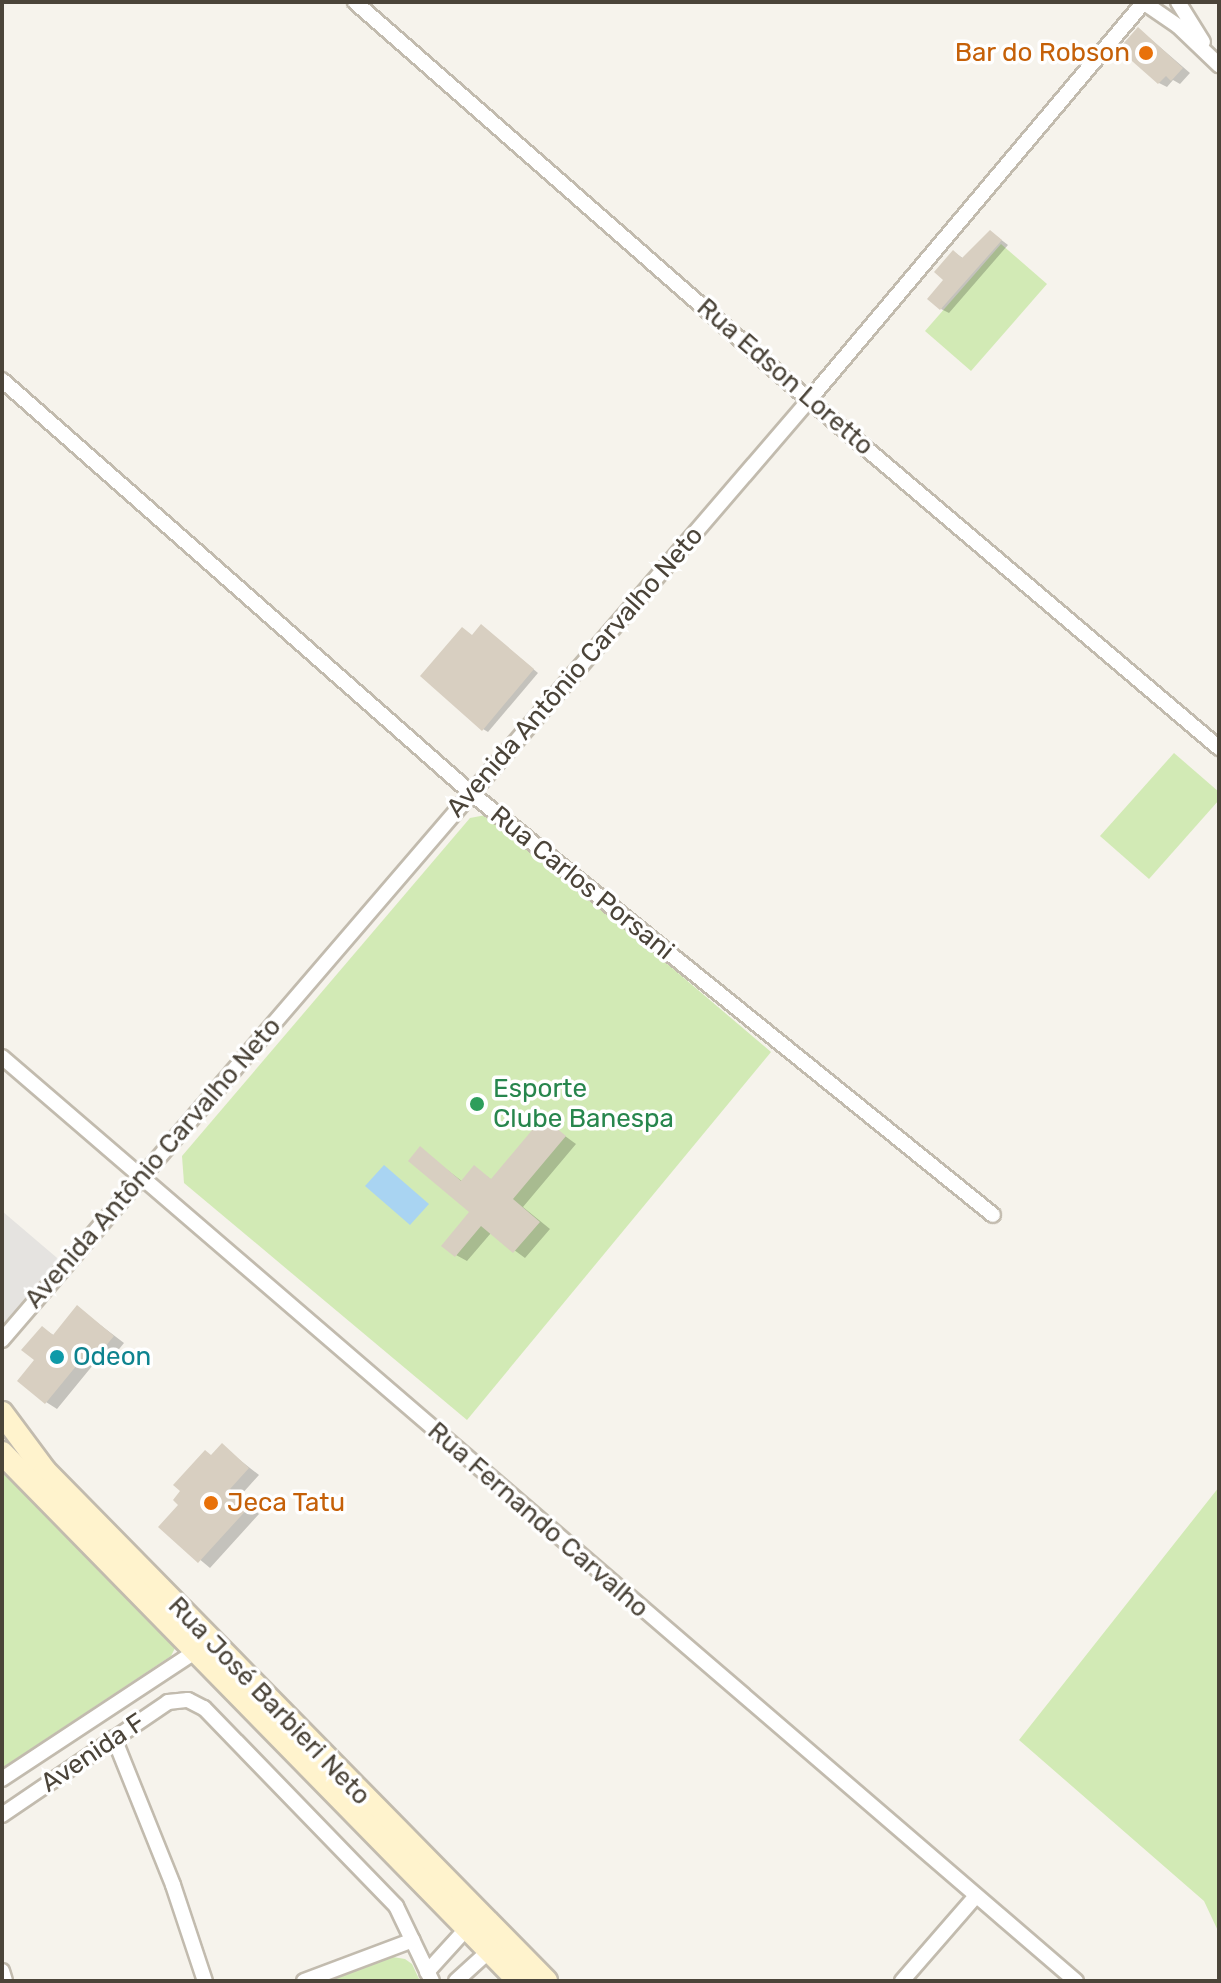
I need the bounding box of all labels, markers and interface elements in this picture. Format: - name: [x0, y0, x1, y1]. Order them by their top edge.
- place label: Bar do Robson: [954, 37, 1130, 69]
- marker: Bar do Robson: [1137, 44, 1155, 62]
- street label: Rua Edson Loretto: [690, 292, 880, 462]
- street label: Avenida Antônio Carvalho Neto: [440, 520, 710, 824]
- street label: Rua Carlos Porsani: [484, 800, 680, 966]
- street label: Avenida Antônio Carvalho Neto: [18, 1011, 288, 1315]
- place label: Esporte Clube Banespa: [493, 1073, 674, 1134]
- marker: Esporte Clube Banespa: [468, 1095, 486, 1113]
- place label: Odeon: [73, 1341, 151, 1373]
- marker: Odeon: [48, 1348, 66, 1366]
- street label: Rua Fernando Carvalho: [421, 1416, 655, 1624]
- place label: Jeca Tatu: [227, 1487, 346, 1519]
- marker: Jeca Tatu: [202, 1494, 220, 1512]
- street label: Rua José Barbieri Neto: [162, 1590, 376, 1812]
- street label: Avenida F: [35, 1707, 151, 1799]

